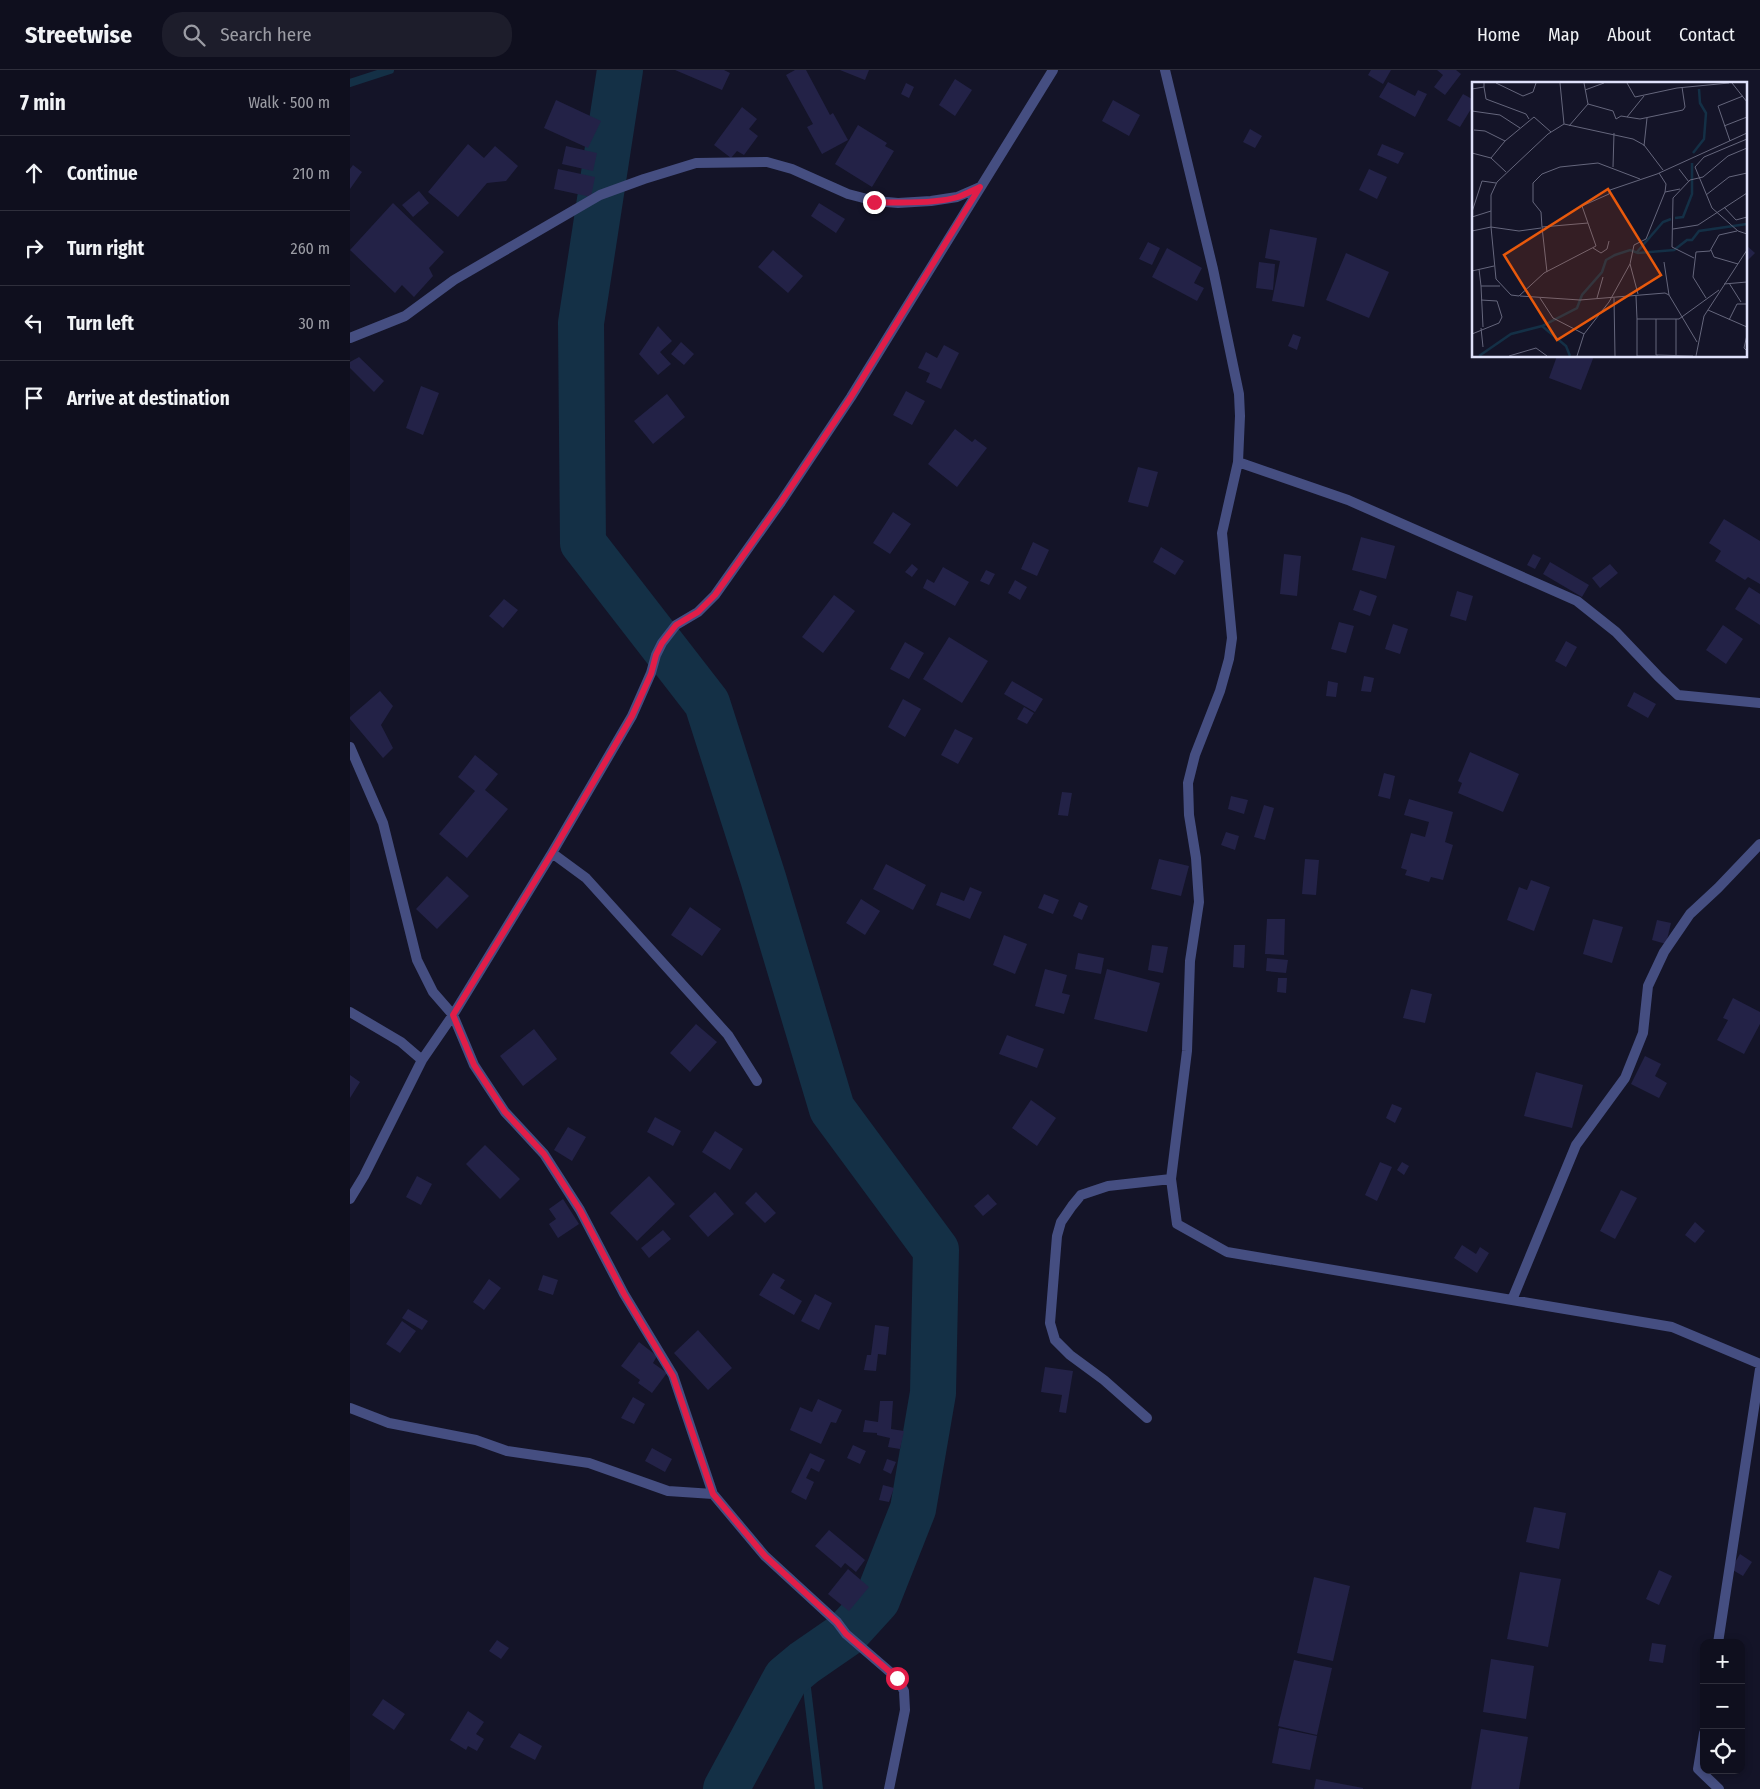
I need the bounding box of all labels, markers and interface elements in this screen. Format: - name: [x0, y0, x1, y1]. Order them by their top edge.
- search box: [162, 12, 512, 57]
- text: Streetwise: [25, 21, 132, 49]
- icon: search: [180, 21, 208, 49]
- text: Search here: [220, 23, 312, 46]
- text: Home: [1477, 24, 1520, 46]
- text: Map: [1548, 24, 1579, 46]
- text: About: [1607, 24, 1651, 46]
- text: Contact: [1679, 24, 1735, 46]
- inset map: [1472, 82, 1748, 358]
- text: 7 min: [20, 90, 66, 116]
- text: Walk · 500 m: [248, 93, 330, 112]
- icon: ahead: [20, 159, 48, 187]
- text: Continue: [67, 162, 138, 185]
- text: 210 m: [293, 164, 330, 183]
- route end: [863, 191, 886, 214]
- icon: right: [20, 234, 48, 262]
- text: Turn right: [67, 237, 144, 260]
- text: 260 m: [291, 239, 330, 258]
- icon: left: [20, 309, 48, 337]
- text: Turn left: [67, 312, 134, 335]
- text: 30 m: [298, 314, 330, 333]
- icon: arrive: [20, 384, 48, 412]
- text: Arrive at destination: [67, 387, 230, 410]
- map controls: [1700, 1639, 1745, 1774]
- button: +: [1700, 1639, 1745, 1684]
- route start: [886, 1667, 909, 1690]
- button: −: [1700, 1684, 1745, 1729]
- button: locate: [1700, 1729, 1745, 1774]

